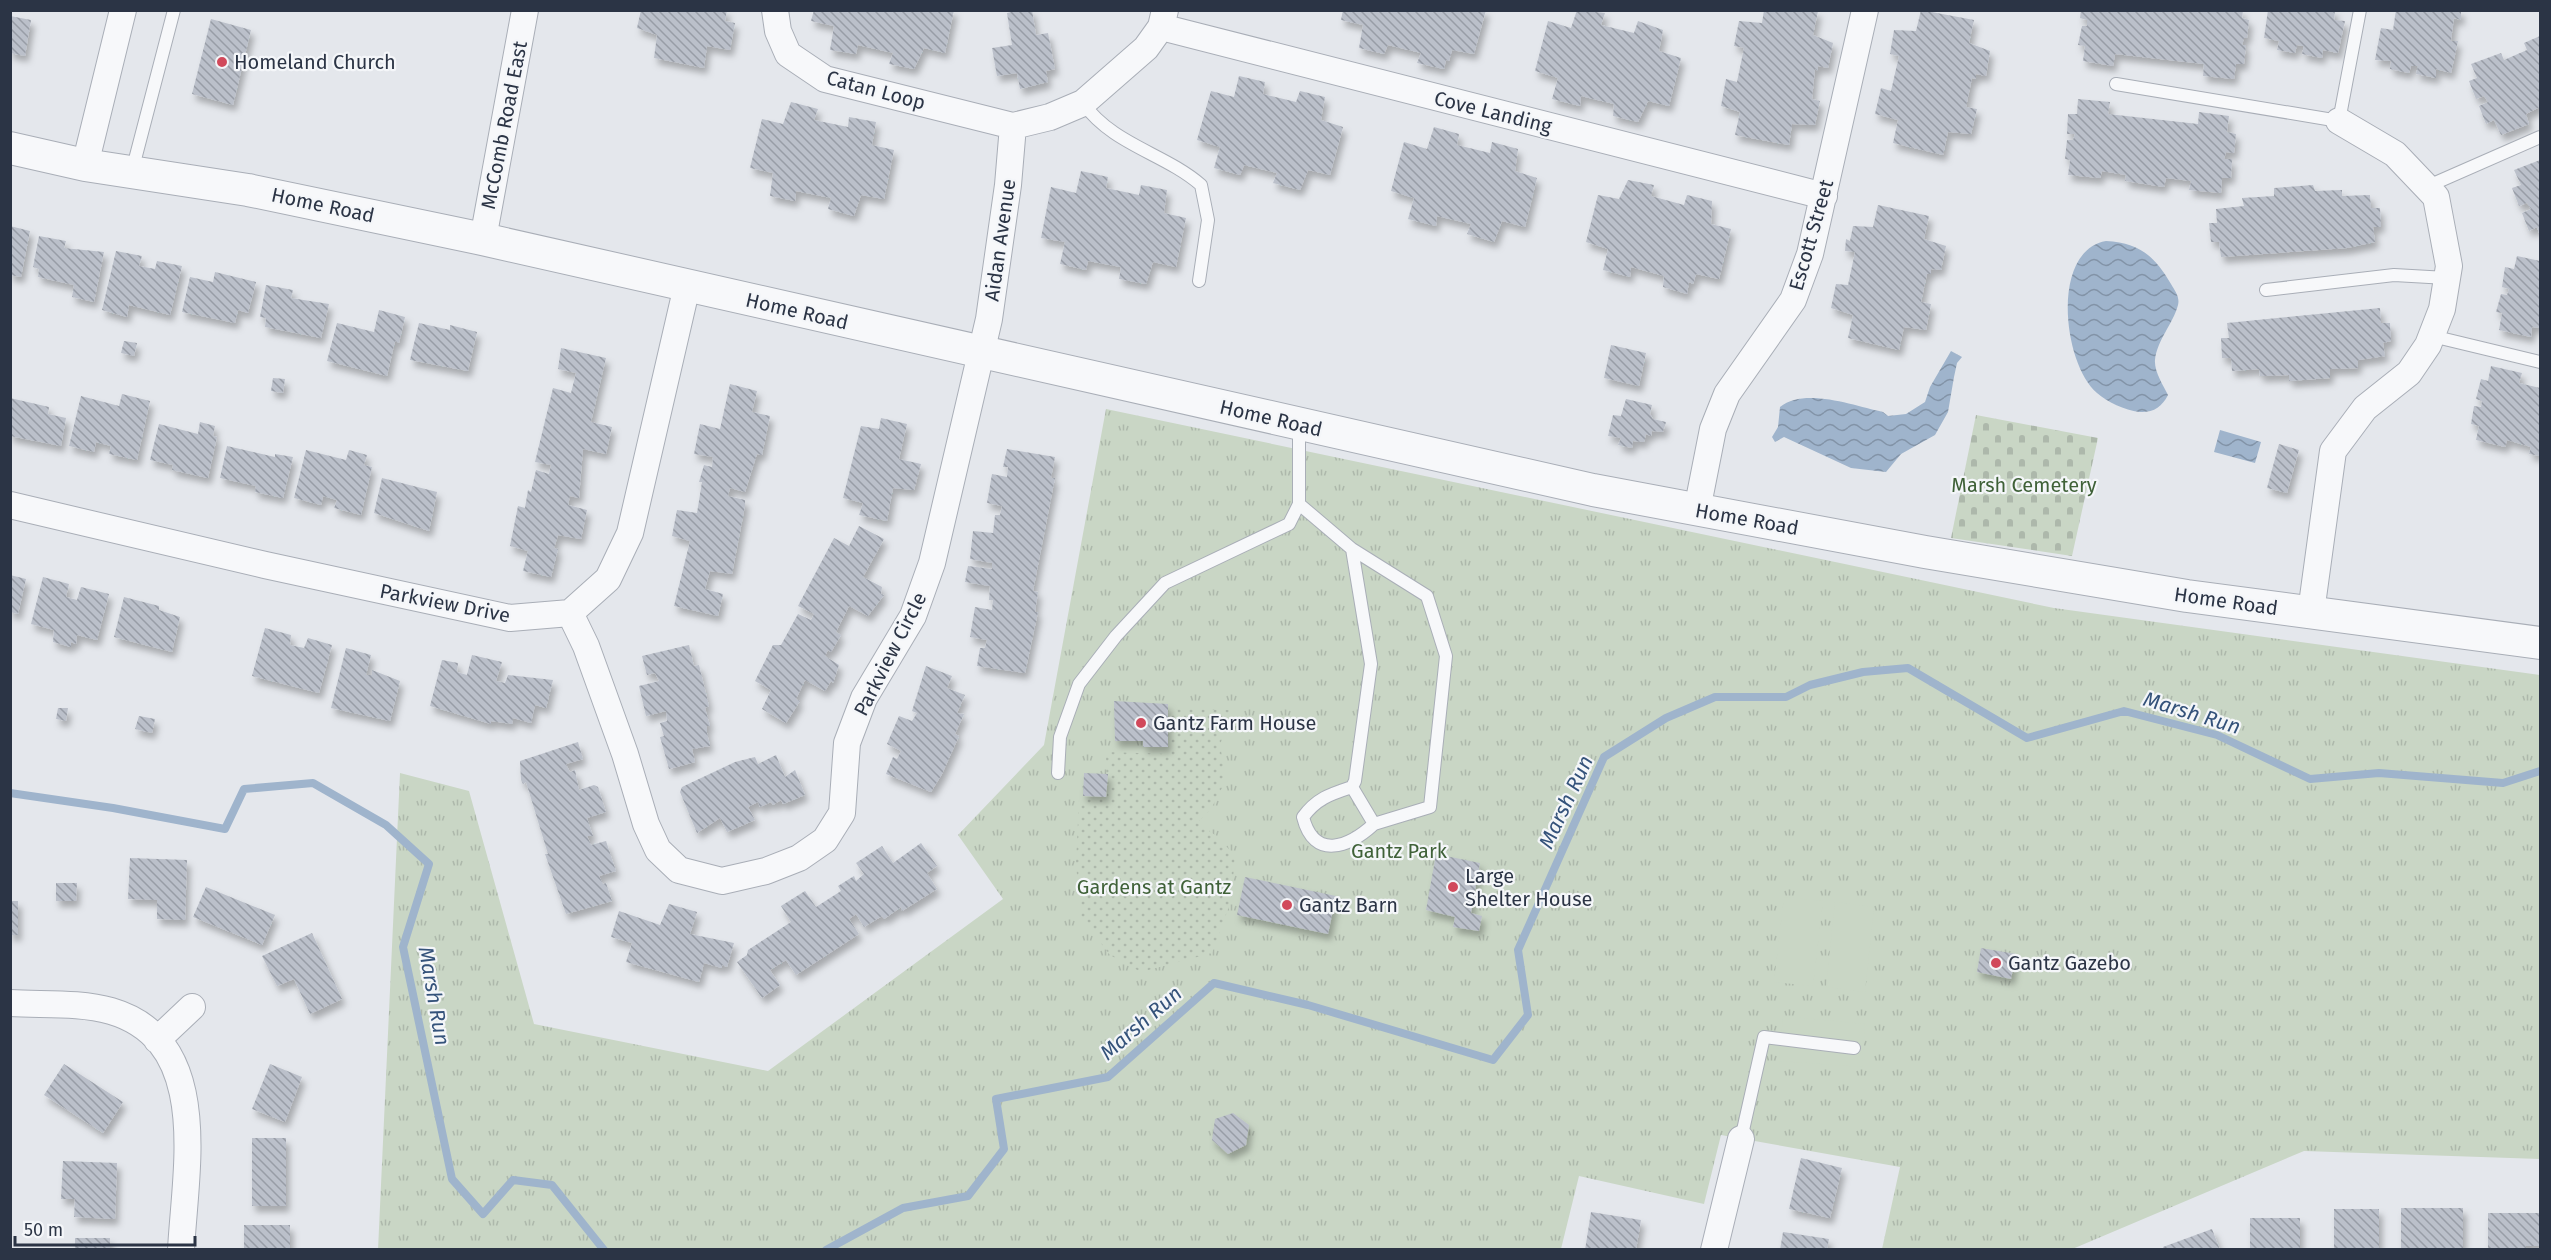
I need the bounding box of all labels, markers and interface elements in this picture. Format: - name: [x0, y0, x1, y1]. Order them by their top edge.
- street label: McComb Road East: [476, 38, 532, 211]
- place label: Homeland Church: [234, 50, 396, 74]
- marker: Homeland Church: [215, 55, 229, 69]
- street label: Catan Loop: [824, 65, 928, 115]
- street label: Cove Landing: [1432, 86, 1555, 138]
- street label: Escott Street: [1784, 176, 1839, 293]
- street label: Aidan Avenue: [980, 177, 1020, 303]
- street label: Home Road: [269, 182, 377, 228]
- street label: Home Road: [743, 288, 851, 334]
- street label: Home Road: [1217, 395, 1325, 441]
- park label: Marsh Cemetery: [1951, 473, 2097, 497]
- street label: Home Road: [1693, 498, 1801, 540]
- street label: Parkview Drive: [378, 579, 512, 627]
- street label: Home Road: [2172, 582, 2280, 620]
- street label: Parkview Circle: [849, 588, 931, 720]
- water label: Marsh Run: [2140, 686, 2244, 740]
- place label: Gantz Farm House: [1153, 711, 1316, 735]
- marker: Gantz Farm House: [1134, 716, 1148, 730]
- water label: Marsh Run: [1533, 751, 1599, 853]
- park label: Gantz Park: [1351, 839, 1448, 863]
- place label: Large Shelter House: [1465, 864, 1592, 911]
- park label: Gardens at Gantz: [1077, 875, 1231, 899]
- marker: Large Shelter House: [1446, 880, 1460, 894]
- place label: Gantz Barn: [1299, 893, 1398, 917]
- marker: Gantz Barn: [1280, 898, 1294, 912]
- water label: Marsh Run: [413, 944, 455, 1048]
- place label: Gantz Gazebo: [2008, 951, 2131, 975]
- marker: Gantz Gazebo: [1989, 956, 2003, 970]
- water label: Marsh Run: [1095, 980, 1187, 1066]
- scale bar: [15, 1209, 195, 1247]
- text: 50 m: [24, 1219, 63, 1241]

